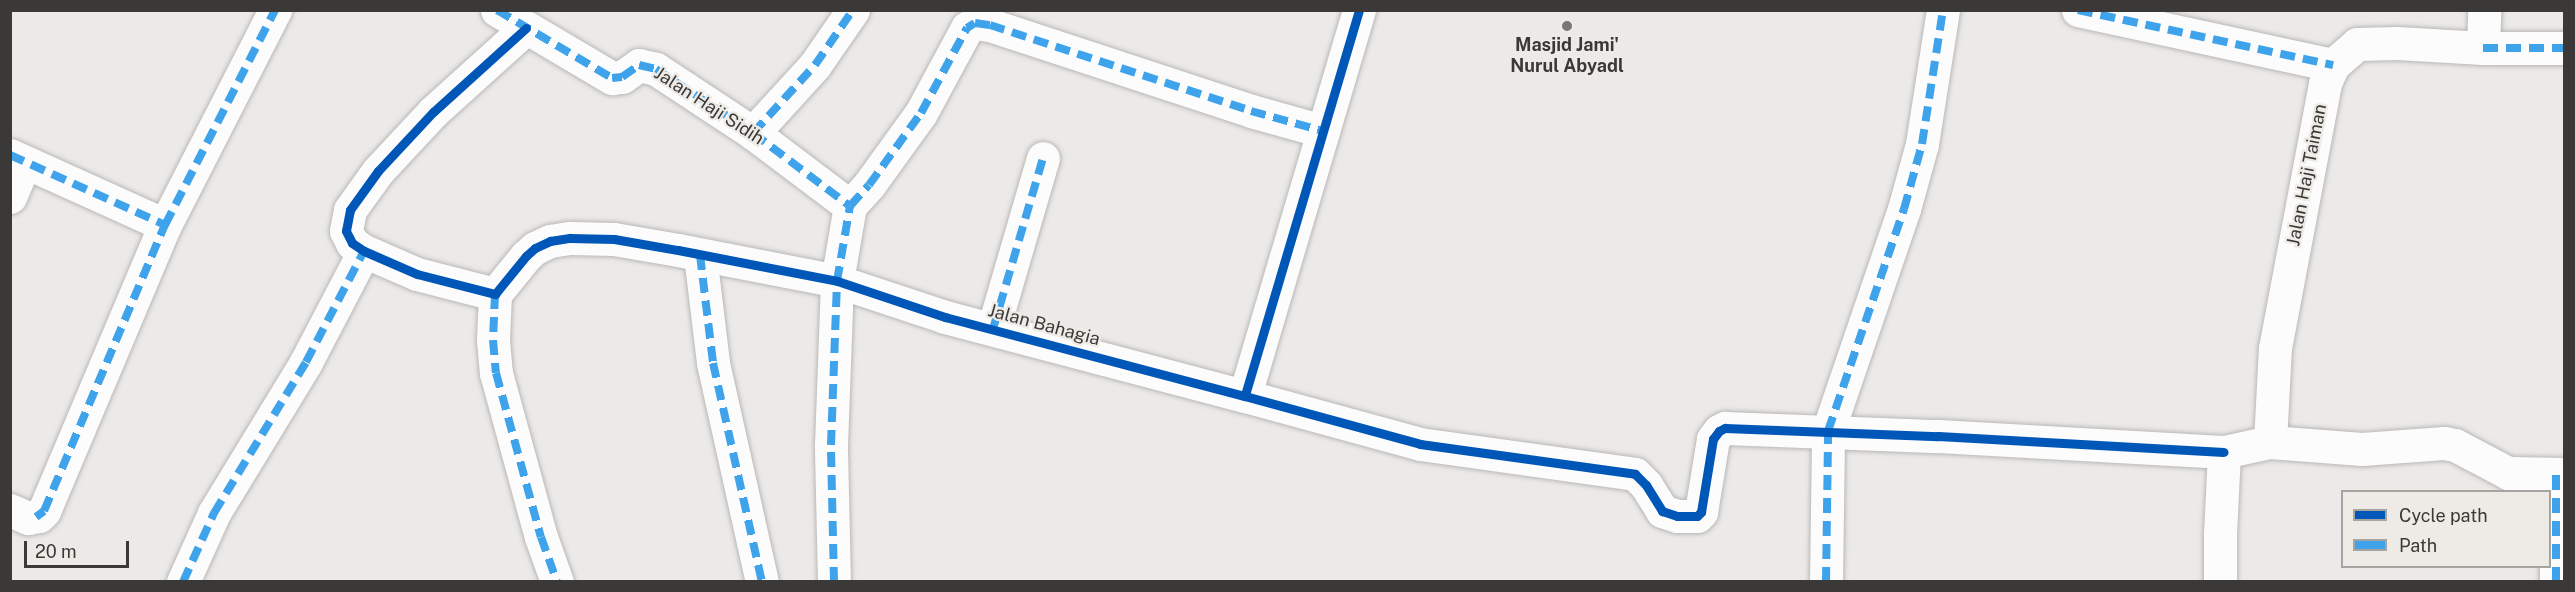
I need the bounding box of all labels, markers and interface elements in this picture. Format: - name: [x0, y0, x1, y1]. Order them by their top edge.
- marker: Masjid Jami' Nurul Abyadl: [1560, 19, 1574, 33]
- place label: Masjid Jami' Nurul Abyadl: [1510, 35, 1624, 78]
- street label: Jalan Haji Sidih: [650, 62, 768, 150]
- street label: Jalan Haji Taiman: [2283, 102, 2331, 248]
- street label: Jalan Bahagia: [986, 300, 1102, 350]
- legend: [2341, 490, 2551, 568]
- text: Cycle path: [2399, 505, 2488, 526]
- scale bar: [27, 529, 132, 567]
- text: Path: [2399, 535, 2437, 556]
- text: 20 m: [35, 541, 77, 562]

